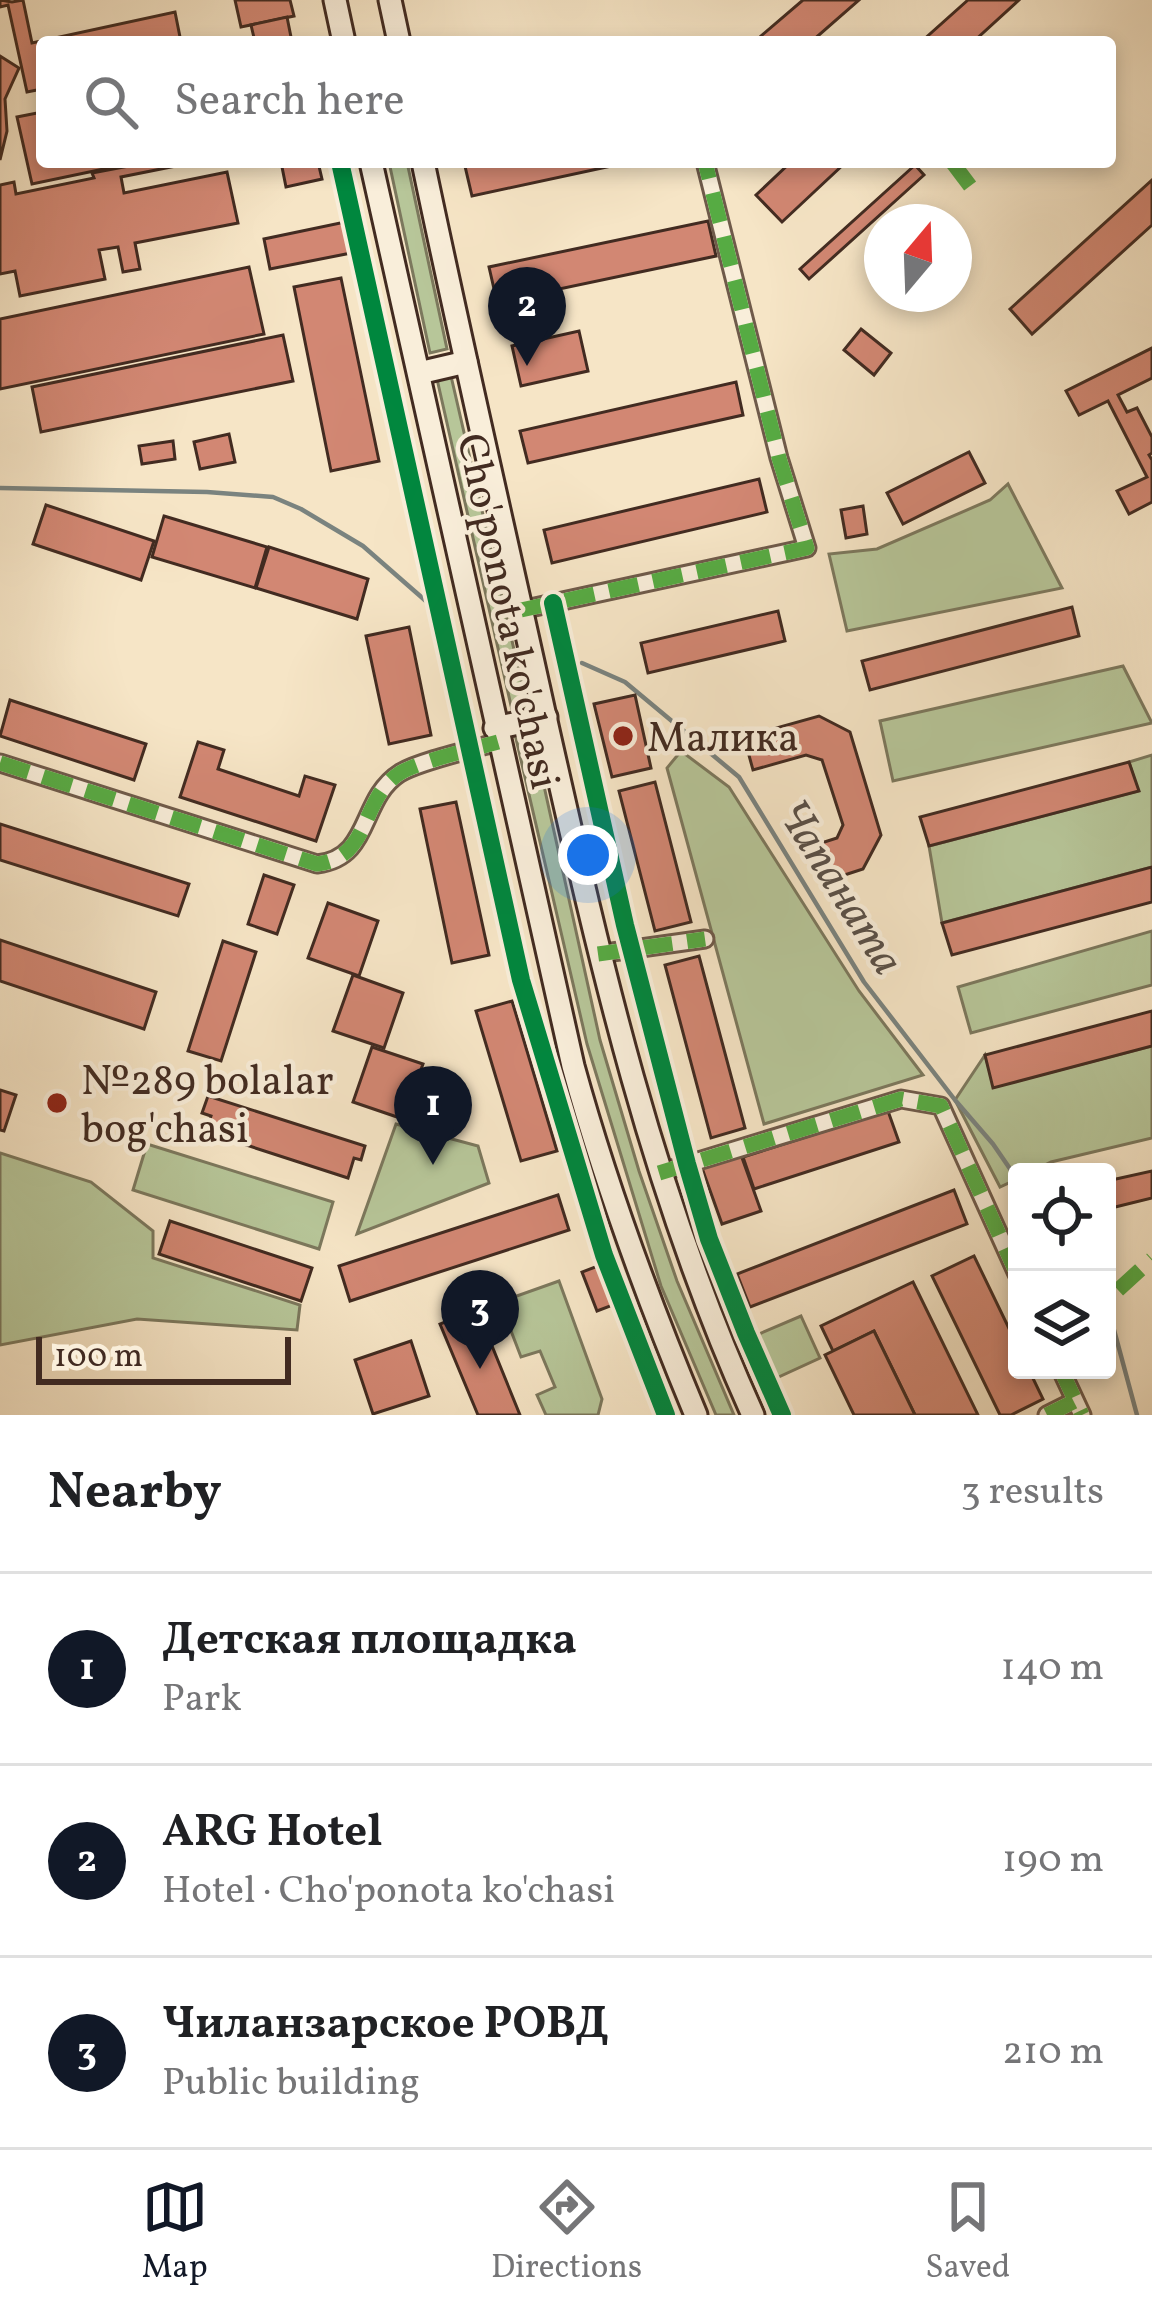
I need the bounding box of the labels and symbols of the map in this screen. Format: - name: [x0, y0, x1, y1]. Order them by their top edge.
- north arrow: [864, 204, 972, 312]
- pin: 2: [488, 267, 566, 366]
- street label: Cho'ponota ko'chasi: [439, 429, 572, 795]
- place label: Малика: [647, 711, 799, 770]
- marker: Малика: [610, 723, 636, 749]
- water label: Чапаната: [760, 789, 917, 988]
- your location: [558, 825, 618, 885]
- place label: №289 bolalar bog'chasi: [81, 1054, 334, 1161]
- pin: 1: [394, 1066, 472, 1165]
- marker: №289 bolalar bog'chasi: [44, 1090, 70, 1116]
- pin: 3: [441, 1270, 519, 1369]
- scale bar: [36, 1331, 291, 1384]

